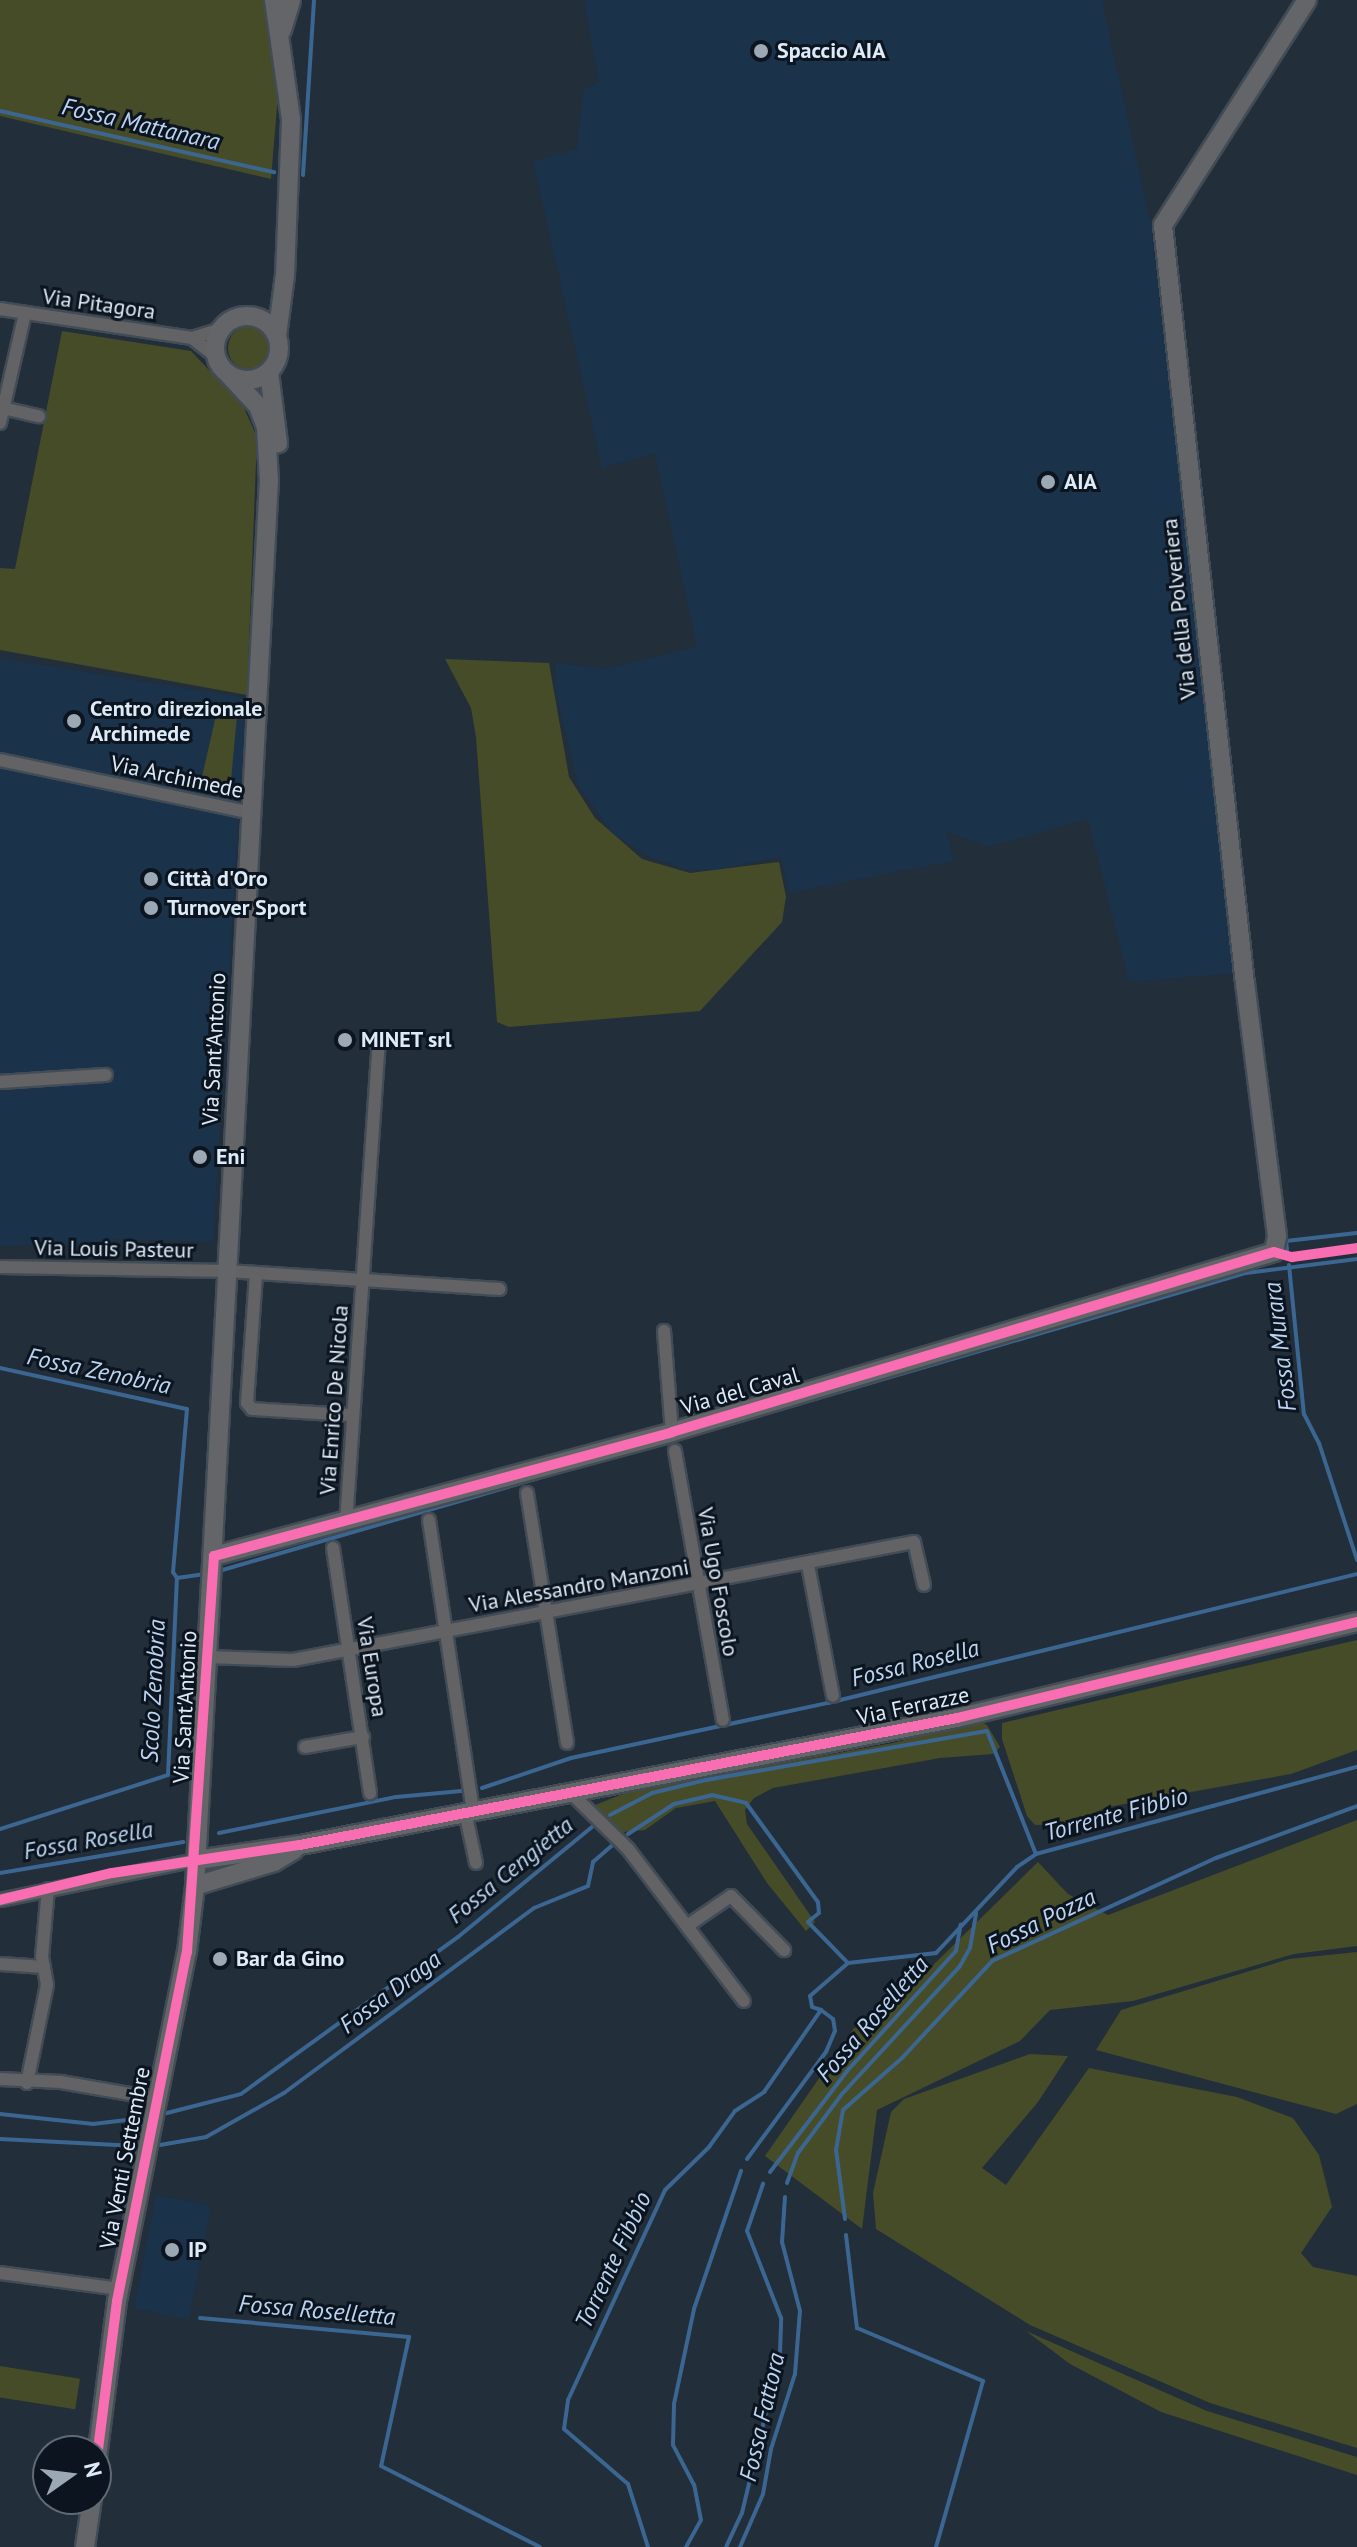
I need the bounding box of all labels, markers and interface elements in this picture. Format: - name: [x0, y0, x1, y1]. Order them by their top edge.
- place label: Spaccio AIA: [777, 38, 886, 64]
- marker: Spaccio AIA: [752, 42, 770, 60]
- water label: Fossa Mattanara: [59, 92, 223, 156]
- street label: Via Pitagora: [41, 283, 157, 325]
- place label: AIA: [1064, 469, 1097, 495]
- marker: AIA: [1039, 473, 1057, 491]
- street label: Via della Polveriera: [1156, 517, 1202, 701]
- place label: Centro direzionale Archimede: [90, 695, 262, 746]
- marker: Centro direzionale Archimede: [65, 712, 83, 730]
- street label: Via Archimede: [108, 750, 246, 804]
- place label: Città d'Oro: [167, 866, 268, 892]
- marker: Città d'Oro: [142, 870, 160, 888]
- place label: Turnover Sport: [167, 895, 307, 921]
- marker: Turnover Sport: [142, 899, 160, 917]
- street label: Via Sant'Antonio: [197, 972, 231, 1126]
- place label: MINET srl: [361, 1027, 452, 1053]
- marker: MINET srl: [336, 1031, 354, 1049]
- place label: Eni: [216, 1144, 245, 1170]
- marker: Eni: [191, 1148, 209, 1166]
- street label: Via Louis Pasteur: [34, 1234, 194, 1264]
- water label: Fossa Murara: [1258, 1281, 1302, 1413]
- street label: Via Enrico De Nicola: [314, 1304, 354, 1496]
- water label: Fossa Zenobria: [24, 1342, 174, 1400]
- street label: Via del Caval: [678, 1362, 802, 1420]
- street label: Via Ugo Foscolo: [692, 1505, 744, 1659]
- street label: Via Alessandro Manzoni: [467, 1554, 691, 1618]
- street label: Via Europa: [351, 1615, 393, 1719]
- water label: Scolo Zenobria: [135, 1618, 171, 1764]
- street label: Via Sant'Antonio: [168, 1630, 202, 1784]
- water label: Fossa Rosella: [848, 1633, 982, 1693]
- street label: Via Ferrazze: [854, 1681, 972, 1731]
- water label: Torrente Fibbio: [1041, 1781, 1191, 1847]
- water label: Fossa Cengietta: [442, 1811, 578, 1929]
- water label: Fossa Rosella: [21, 1814, 155, 1866]
- water label: Fossa Pozza: [982, 1882, 1100, 1960]
- water label: Fossa Draga: [334, 1945, 446, 2039]
- place label: Bar da Gino: [236, 1946, 345, 1972]
- marker: Bar da Gino: [211, 1950, 229, 1968]
- water label: Fossa Roselletta: [810, 1950, 934, 2088]
- street label: Via Venti Settembre: [94, 2064, 156, 2252]
- water label: Torrente Fibbio: [569, 2187, 657, 2333]
- place label: IP: [188, 2237, 207, 2263]
- marker: IP: [163, 2241, 181, 2259]
- water label: Fossa Roselletta: [238, 2289, 396, 2331]
- water label: Fossa Fattora: [733, 2350, 791, 2484]
- north arrow: [32, 2435, 112, 2515]
- text: N: [78, 2459, 109, 2480]

